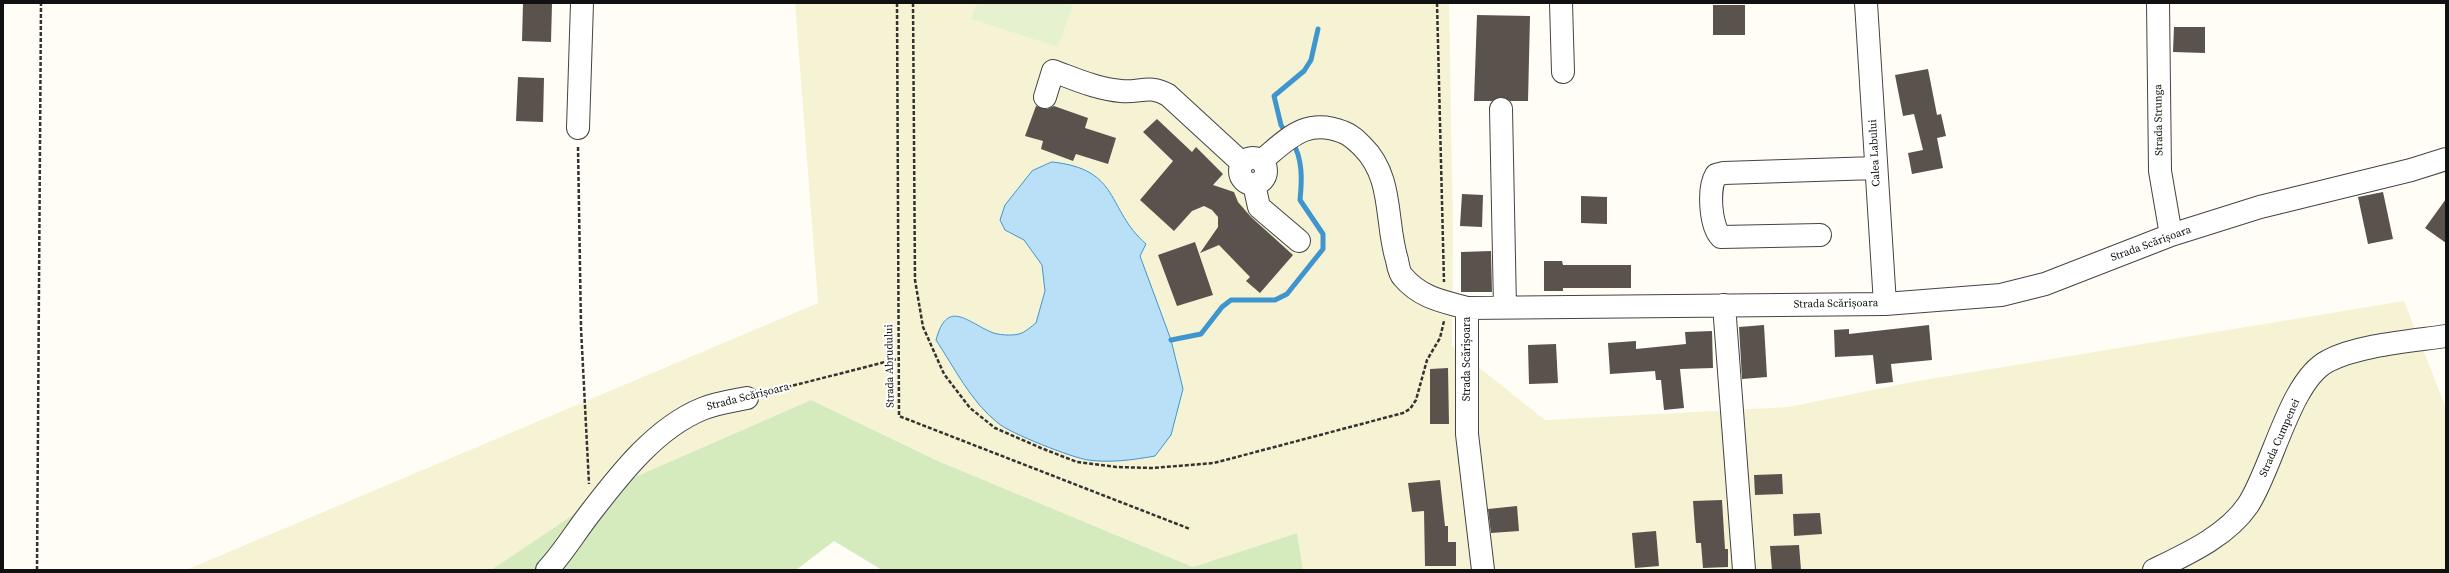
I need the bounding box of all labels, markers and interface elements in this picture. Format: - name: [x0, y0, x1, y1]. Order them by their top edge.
- street label: Strada Strunga: [2152, 84, 2166, 156]
- street label: Calea Labului: [1867, 119, 1883, 187]
- street label: Strada Scărișoara: [2109, 223, 2193, 265]
- street label: Strada Scărișoara: [1794, 297, 1878, 311]
- street label: Strada Scărișoara: [1460, 317, 1474, 401]
- street label: Strada Abrudului: [883, 324, 897, 408]
- street label: Strada Scărișoara: [705, 380, 791, 414]
- street label: Strada Cumpenei: [2257, 397, 2303, 479]

